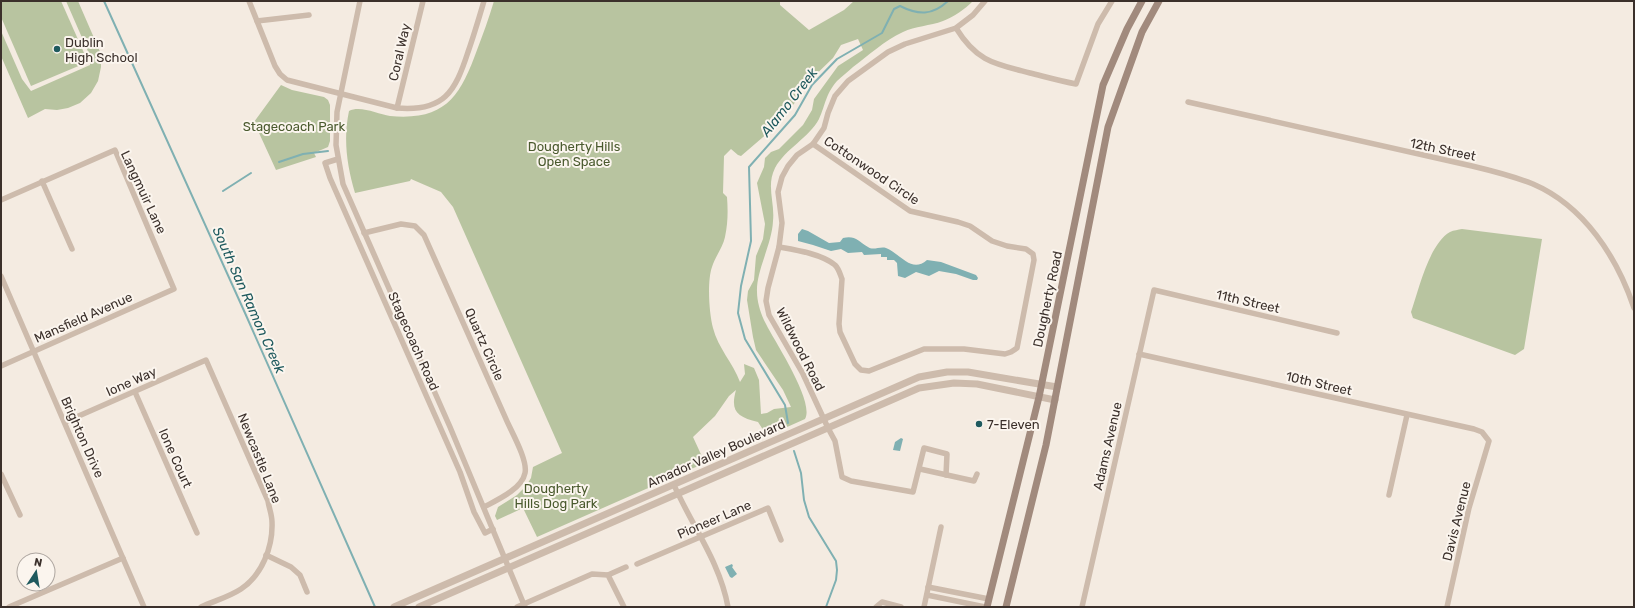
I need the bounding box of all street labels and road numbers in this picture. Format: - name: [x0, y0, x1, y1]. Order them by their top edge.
- street label: Coral Way: [386, 22, 413, 82]
- street label: Cottonwood Circle: [821, 133, 922, 208]
- street label: 12th Street: [1409, 135, 1477, 164]
- street label: Langmuir Lane: [117, 148, 169, 237]
- street label: Dougherty Road: [1030, 250, 1066, 349]
- street label: 11th Street: [1215, 287, 1281, 316]
- street label: Mansfield Avenue: [32, 289, 135, 346]
- street label: Stagecoach Road: [384, 290, 442, 393]
- street label: Wildwood Road: [773, 305, 828, 393]
- street label: Quartz Circle: [462, 306, 507, 383]
- street label: Ione Way: [104, 364, 159, 399]
- street label: 10th Street: [1284, 369, 1354, 398]
- street label: Brighton Drive: [57, 394, 107, 481]
- street label: Adams Avenue: [1090, 401, 1125, 492]
- street label: Newcastle Lane: [235, 411, 284, 505]
- street label: Amador Valley Boulevard: [645, 416, 787, 491]
- street label: Ione Court: [156, 426, 195, 490]
- street label: Davis Avenue: [1439, 480, 1474, 562]
- street label: Pioneer Lane: [675, 497, 753, 542]

